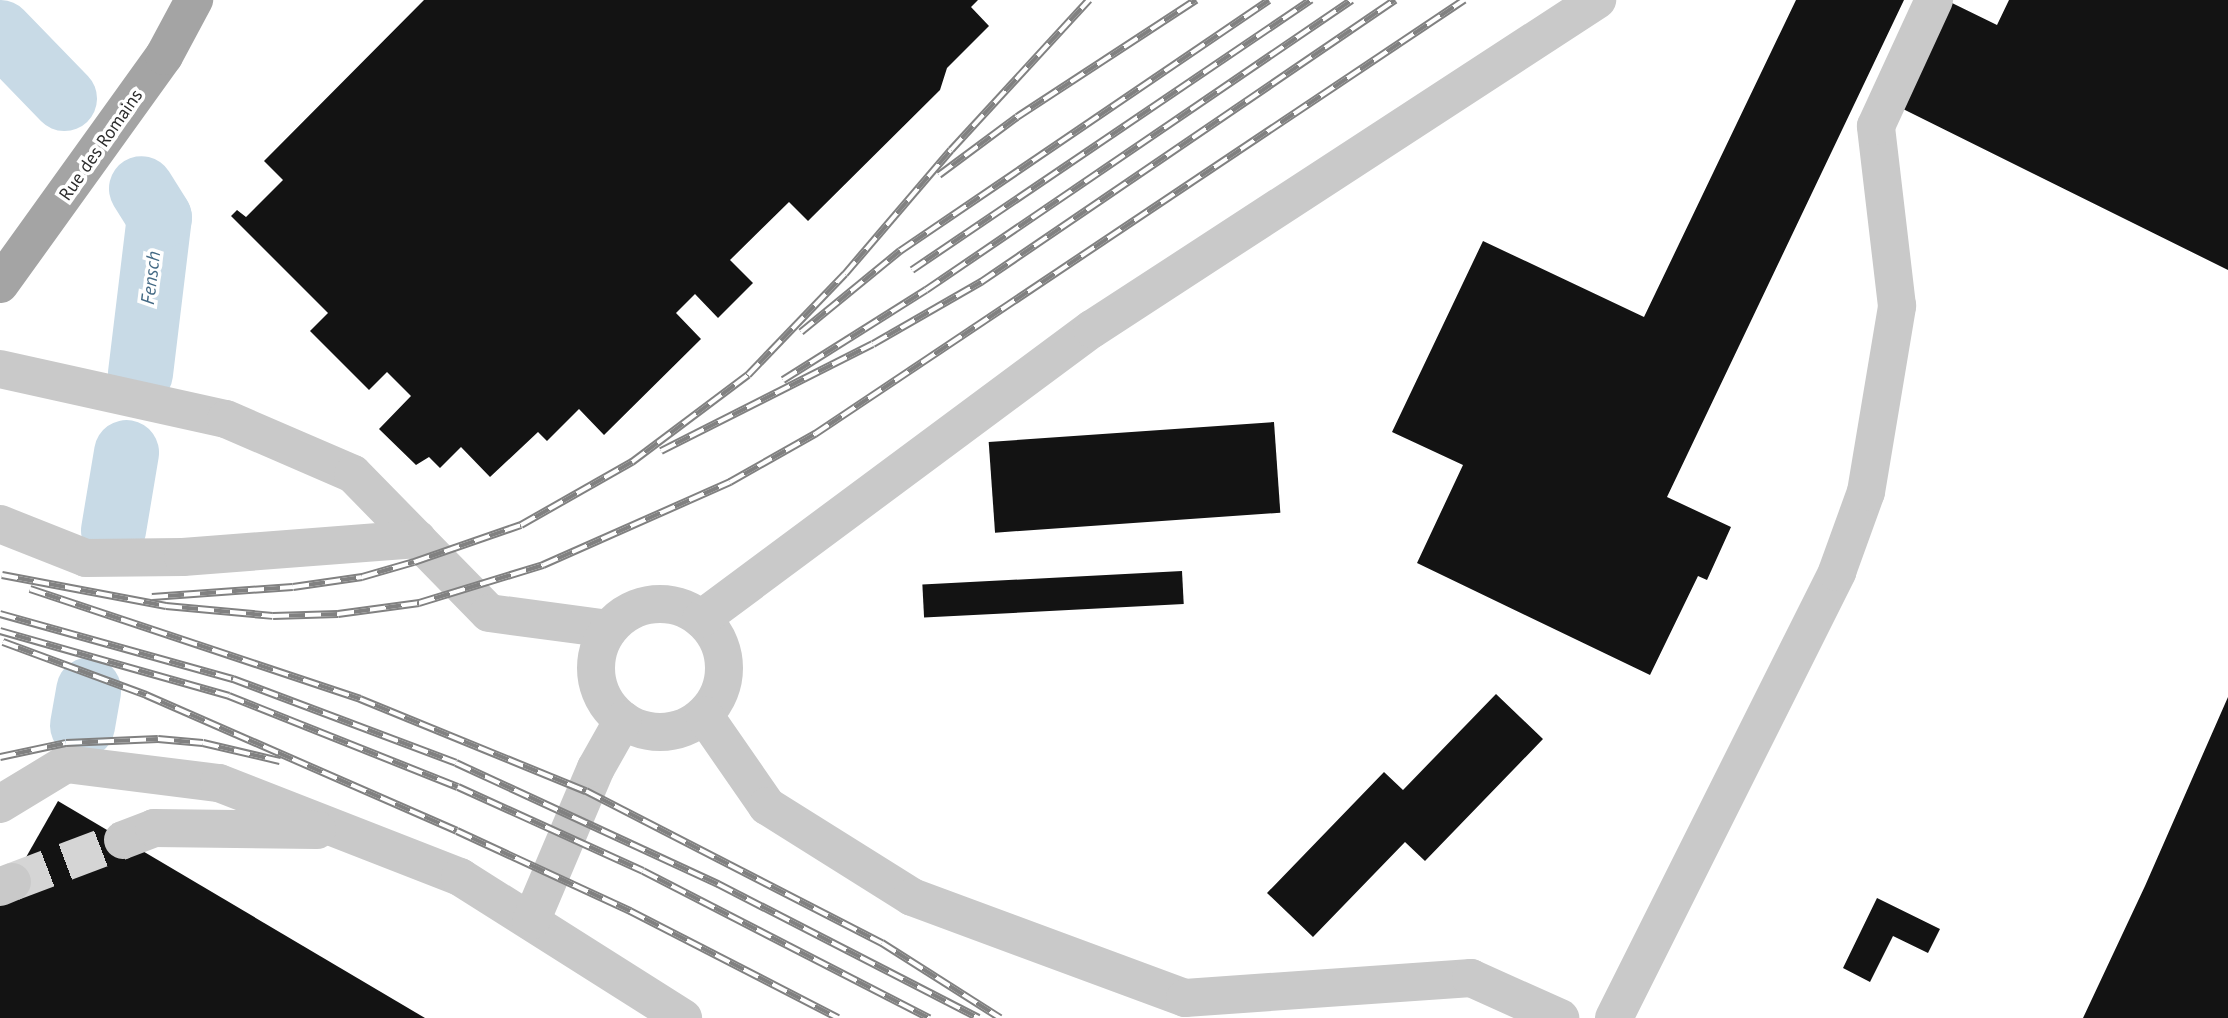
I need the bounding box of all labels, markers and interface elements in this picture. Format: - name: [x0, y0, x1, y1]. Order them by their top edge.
- street label: Rue des Romains: [55, 85, 147, 205]
- water label: Fensch: [136, 250, 166, 306]

